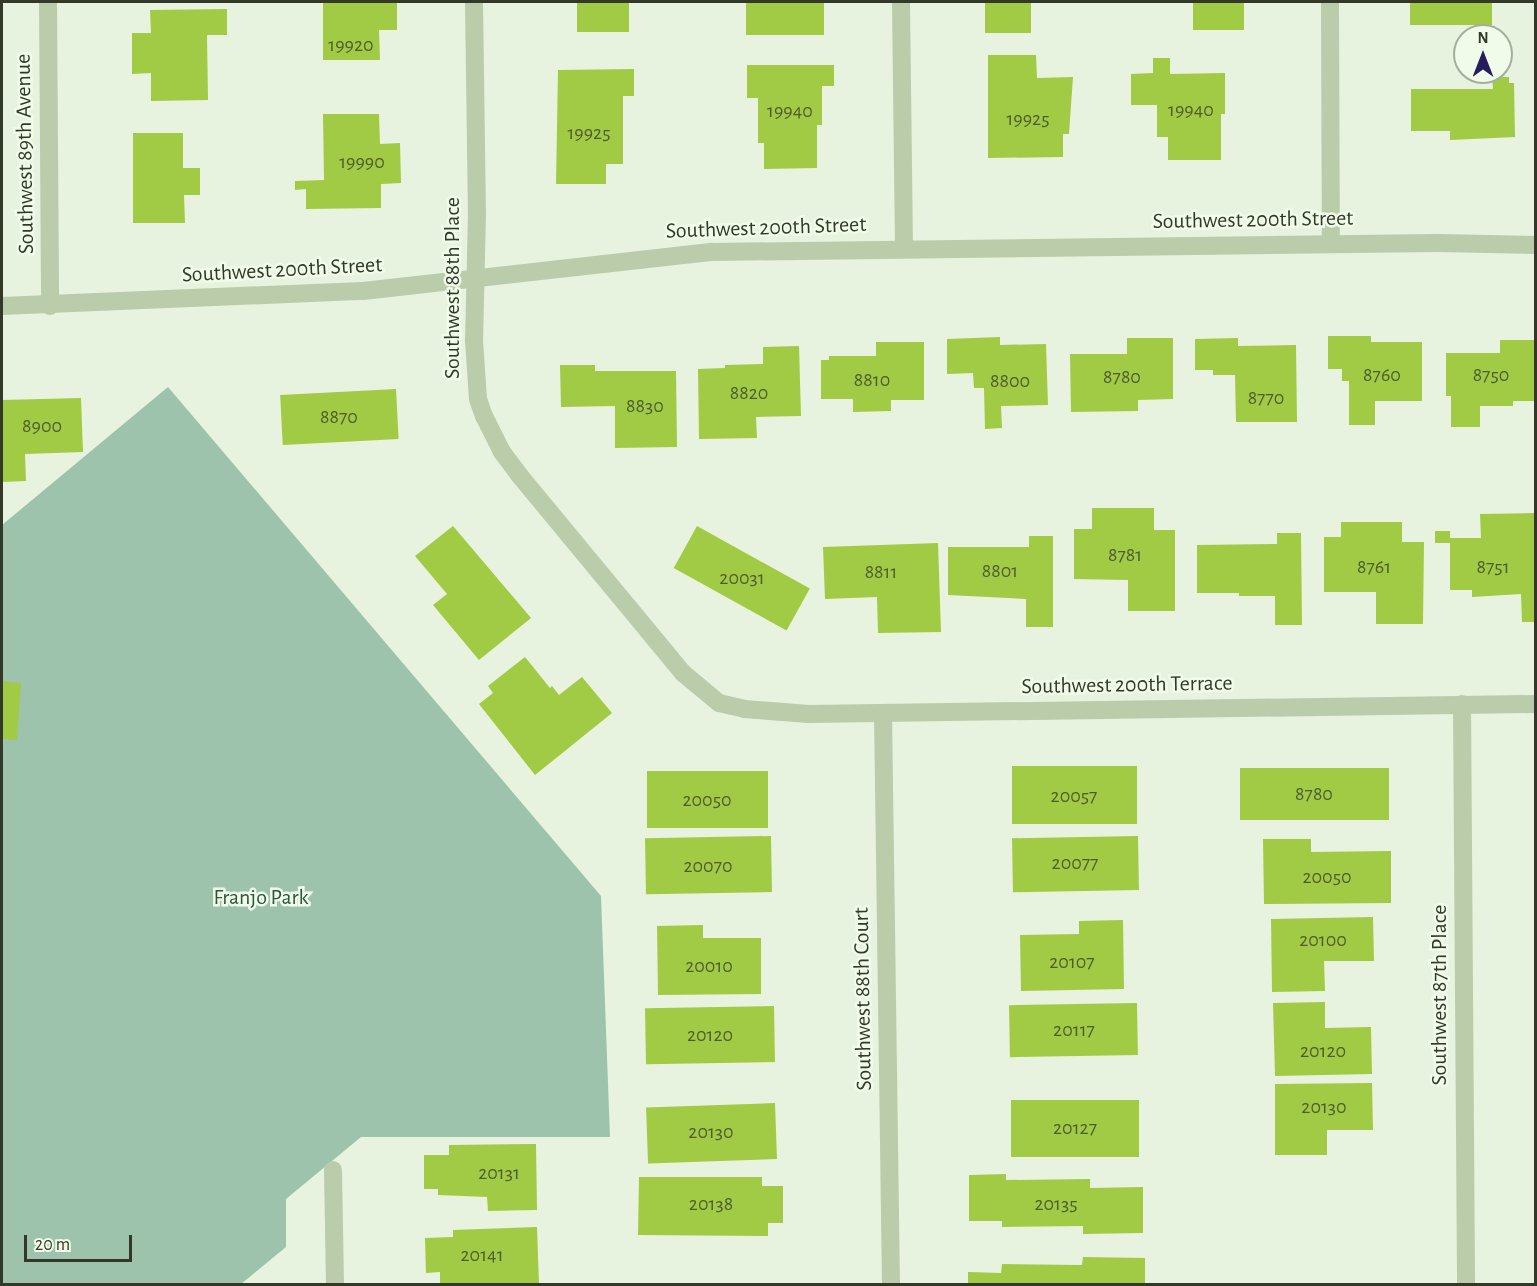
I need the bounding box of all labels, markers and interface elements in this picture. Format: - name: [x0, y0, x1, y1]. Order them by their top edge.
- north arrow: [1453, 24, 1513, 84]
- text: N: [1477, 30, 1489, 46]
- house number: 19920: [328, 33, 374, 57]
- street label: Southwest 89th Avenue: [10, 54, 40, 254]
- house number: 19940: [1168, 98, 1214, 122]
- house number: 19940: [767, 99, 813, 123]
- house number: 19925: [1006, 107, 1050, 131]
- house number: 19925: [567, 121, 611, 145]
- house number: 19990: [339, 150, 385, 174]
- street label: Southwest 88th Place: [440, 197, 466, 379]
- street label: Southwest 200th Street: [1152, 205, 1354, 235]
- street label: Southwest 200th Street: [665, 211, 867, 245]
- street label: Southwest 200th Street: [181, 252, 383, 288]
- house number: 8760: [1363, 363, 1401, 387]
- house number: 8750: [1473, 363, 1509, 387]
- house number: 8780: [1103, 365, 1141, 389]
- house number: 8810: [854, 368, 890, 392]
- house number: 8800: [990, 369, 1030, 393]
- house number: 8820: [730, 381, 768, 405]
- house number: 8770: [1248, 386, 1284, 410]
- house number: 8830: [626, 394, 664, 418]
- house number: 8870: [320, 405, 358, 429]
- house number: 8900: [22, 414, 62, 438]
- house number: 8781: [1108, 543, 1142, 567]
- house number: 8761: [1357, 555, 1391, 579]
- house number: 8751: [1476, 555, 1510, 579]
- house number: 8801: [982, 559, 1018, 583]
- house number: 8811: [865, 560, 897, 584]
- house number: 20031: [719, 566, 765, 590]
- street label: Southwest 200th Terrace: [1021, 670, 1233, 700]
- house number: 8780: [1295, 782, 1333, 806]
- house number: 20057: [1051, 784, 1097, 808]
- house number: 20050: [682, 788, 732, 812]
- house number: 20077: [1052, 851, 1098, 875]
- house number: 20070: [683, 854, 733, 878]
- house number: 20050: [1302, 865, 1352, 889]
- park label: Franjo Park: [213, 885, 309, 911]
- street label: Southwest 87th Place: [1427, 905, 1453, 1085]
- street label: Southwest 88th Court: [848, 907, 878, 1091]
- house number: 20100: [1299, 928, 1347, 952]
- house number: 20107: [1049, 950, 1095, 974]
- house number: 20010: [685, 954, 733, 978]
- house number: 20117: [1053, 1018, 1095, 1042]
- house number: 20120: [687, 1023, 733, 1047]
- house number: 20120: [1300, 1039, 1346, 1063]
- house number: 20130: [1301, 1095, 1347, 1119]
- house number: 20127: [1053, 1116, 1097, 1140]
- house number: 20130: [688, 1120, 734, 1144]
- house number: 20131: [478, 1161, 520, 1185]
- house number: 20138: [689, 1192, 733, 1216]
- house number: 20135: [1034, 1192, 1078, 1216]
- scale bar: [27, 1223, 135, 1261]
- text: 20 m: [35, 1236, 70, 1254]
- house number: 20141: [460, 1243, 504, 1267]

